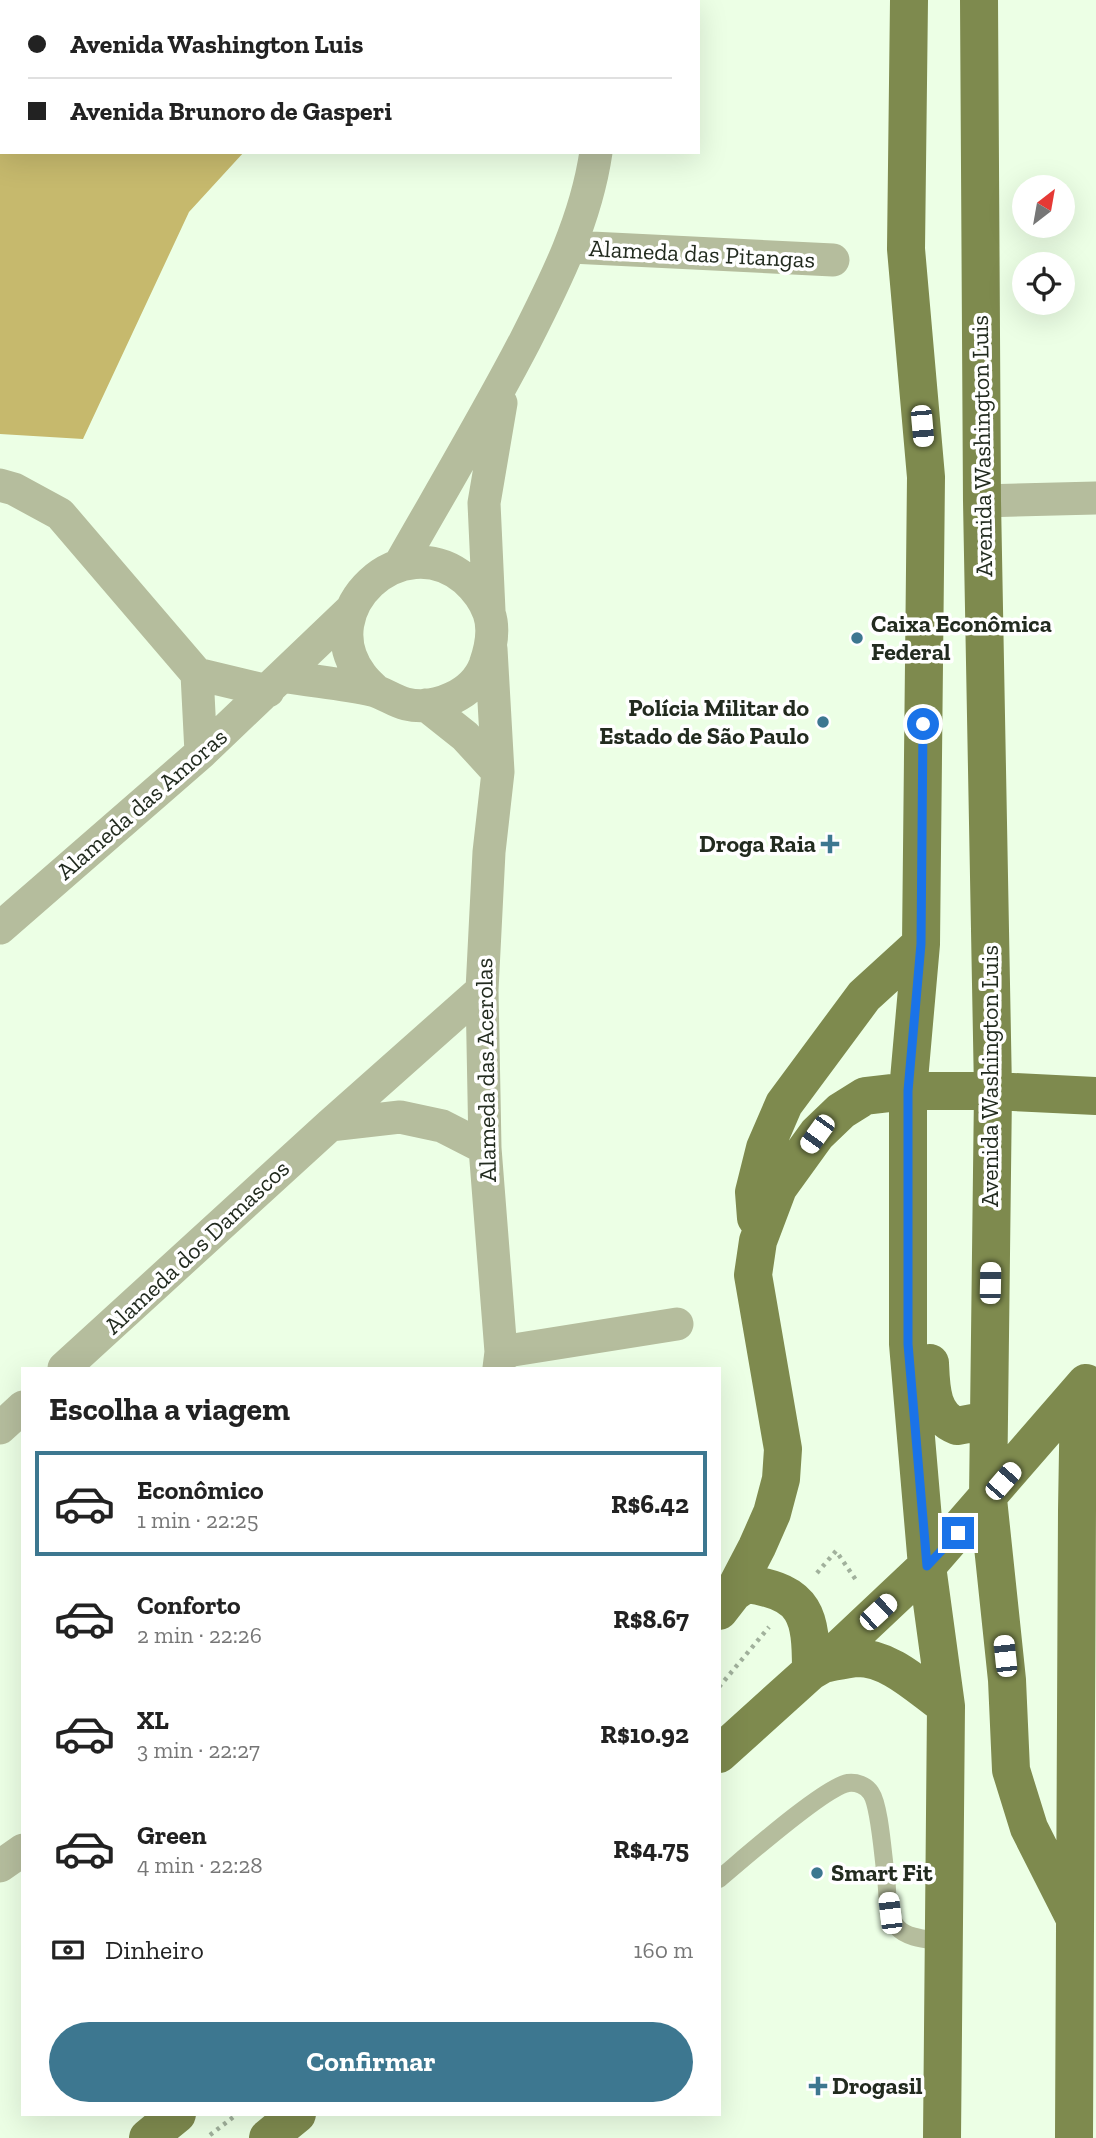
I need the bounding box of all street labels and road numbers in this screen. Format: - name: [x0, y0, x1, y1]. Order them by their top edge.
- street label: Alameda das Pitangas: [588, 233, 816, 274]
- street label: Avenida Washington Luis: [965, 315, 998, 577]
- street label: Alameda das Amoras: [50, 722, 233, 886]
- street label: Avenida Washington Luis: [975, 945, 1004, 1207]
- street label: Alameda das Acerolas: [469, 958, 502, 1182]
- street label: Alameda dos Damascos: [98, 1153, 295, 1340]

